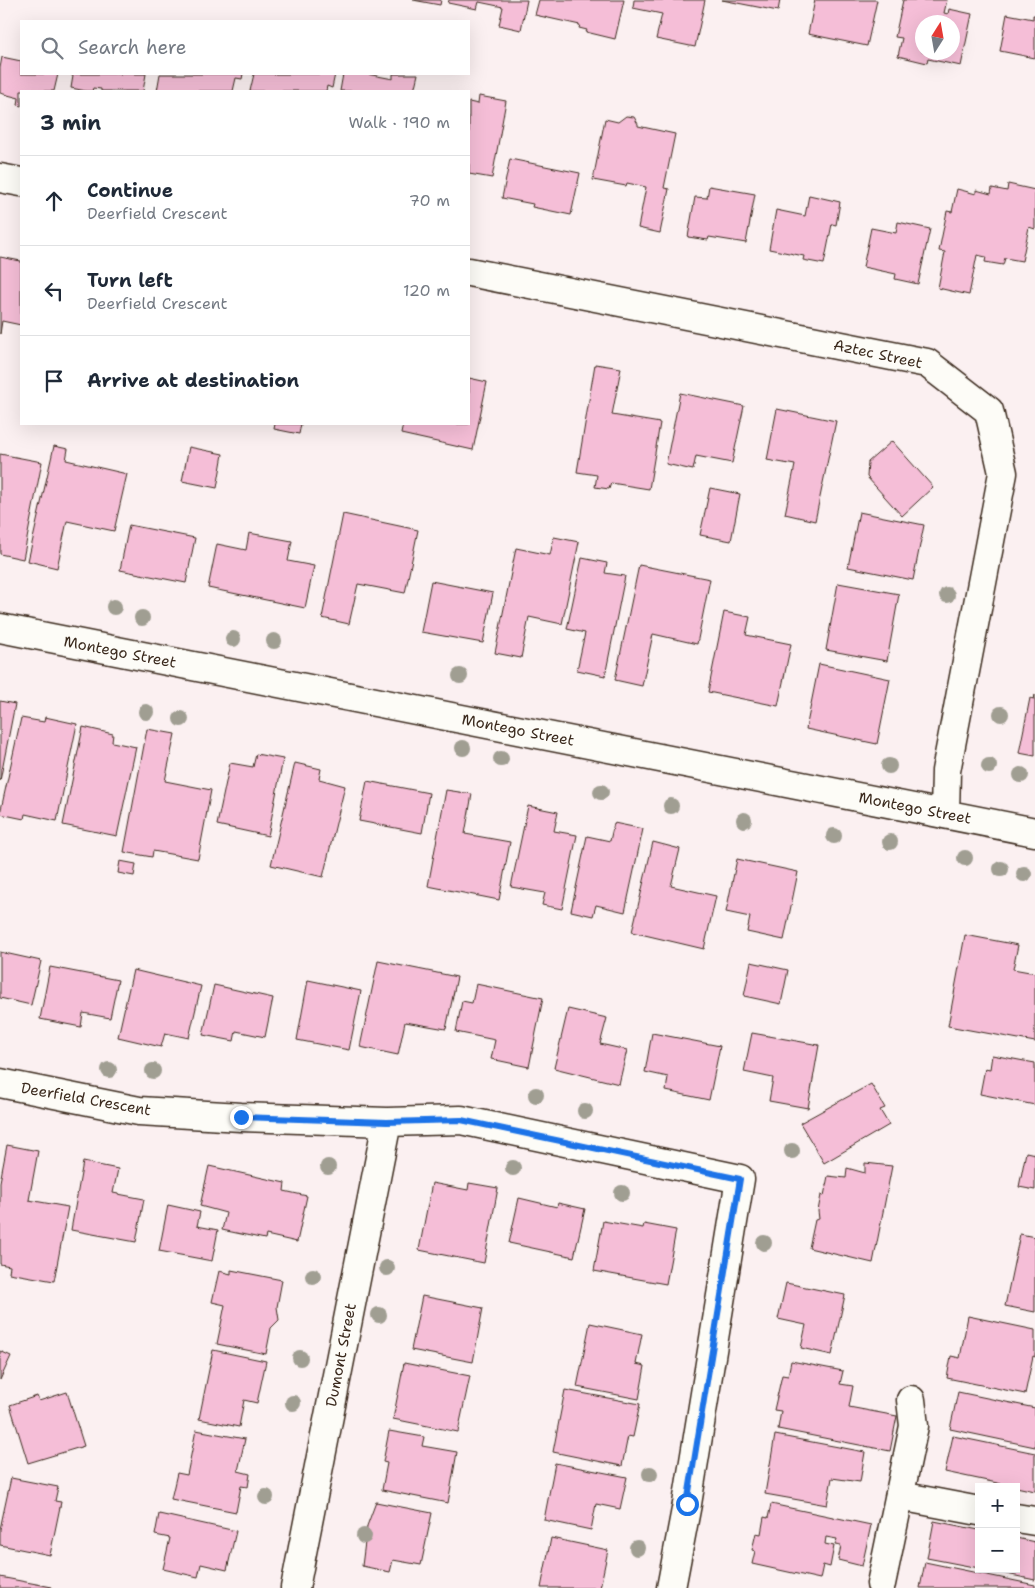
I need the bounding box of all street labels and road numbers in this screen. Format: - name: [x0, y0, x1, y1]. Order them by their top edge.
- street label: Aztec Street: [832, 335, 924, 373]
- street label: Montego Street: [62, 631, 178, 673]
- street label: Montego Street: [460, 709, 576, 751]
- street label: Montego Street: [857, 787, 973, 829]
- street label: Deerfield Crescent: [19, 1078, 153, 1120]
- street label: Dumont Street: [321, 1301, 361, 1409]

